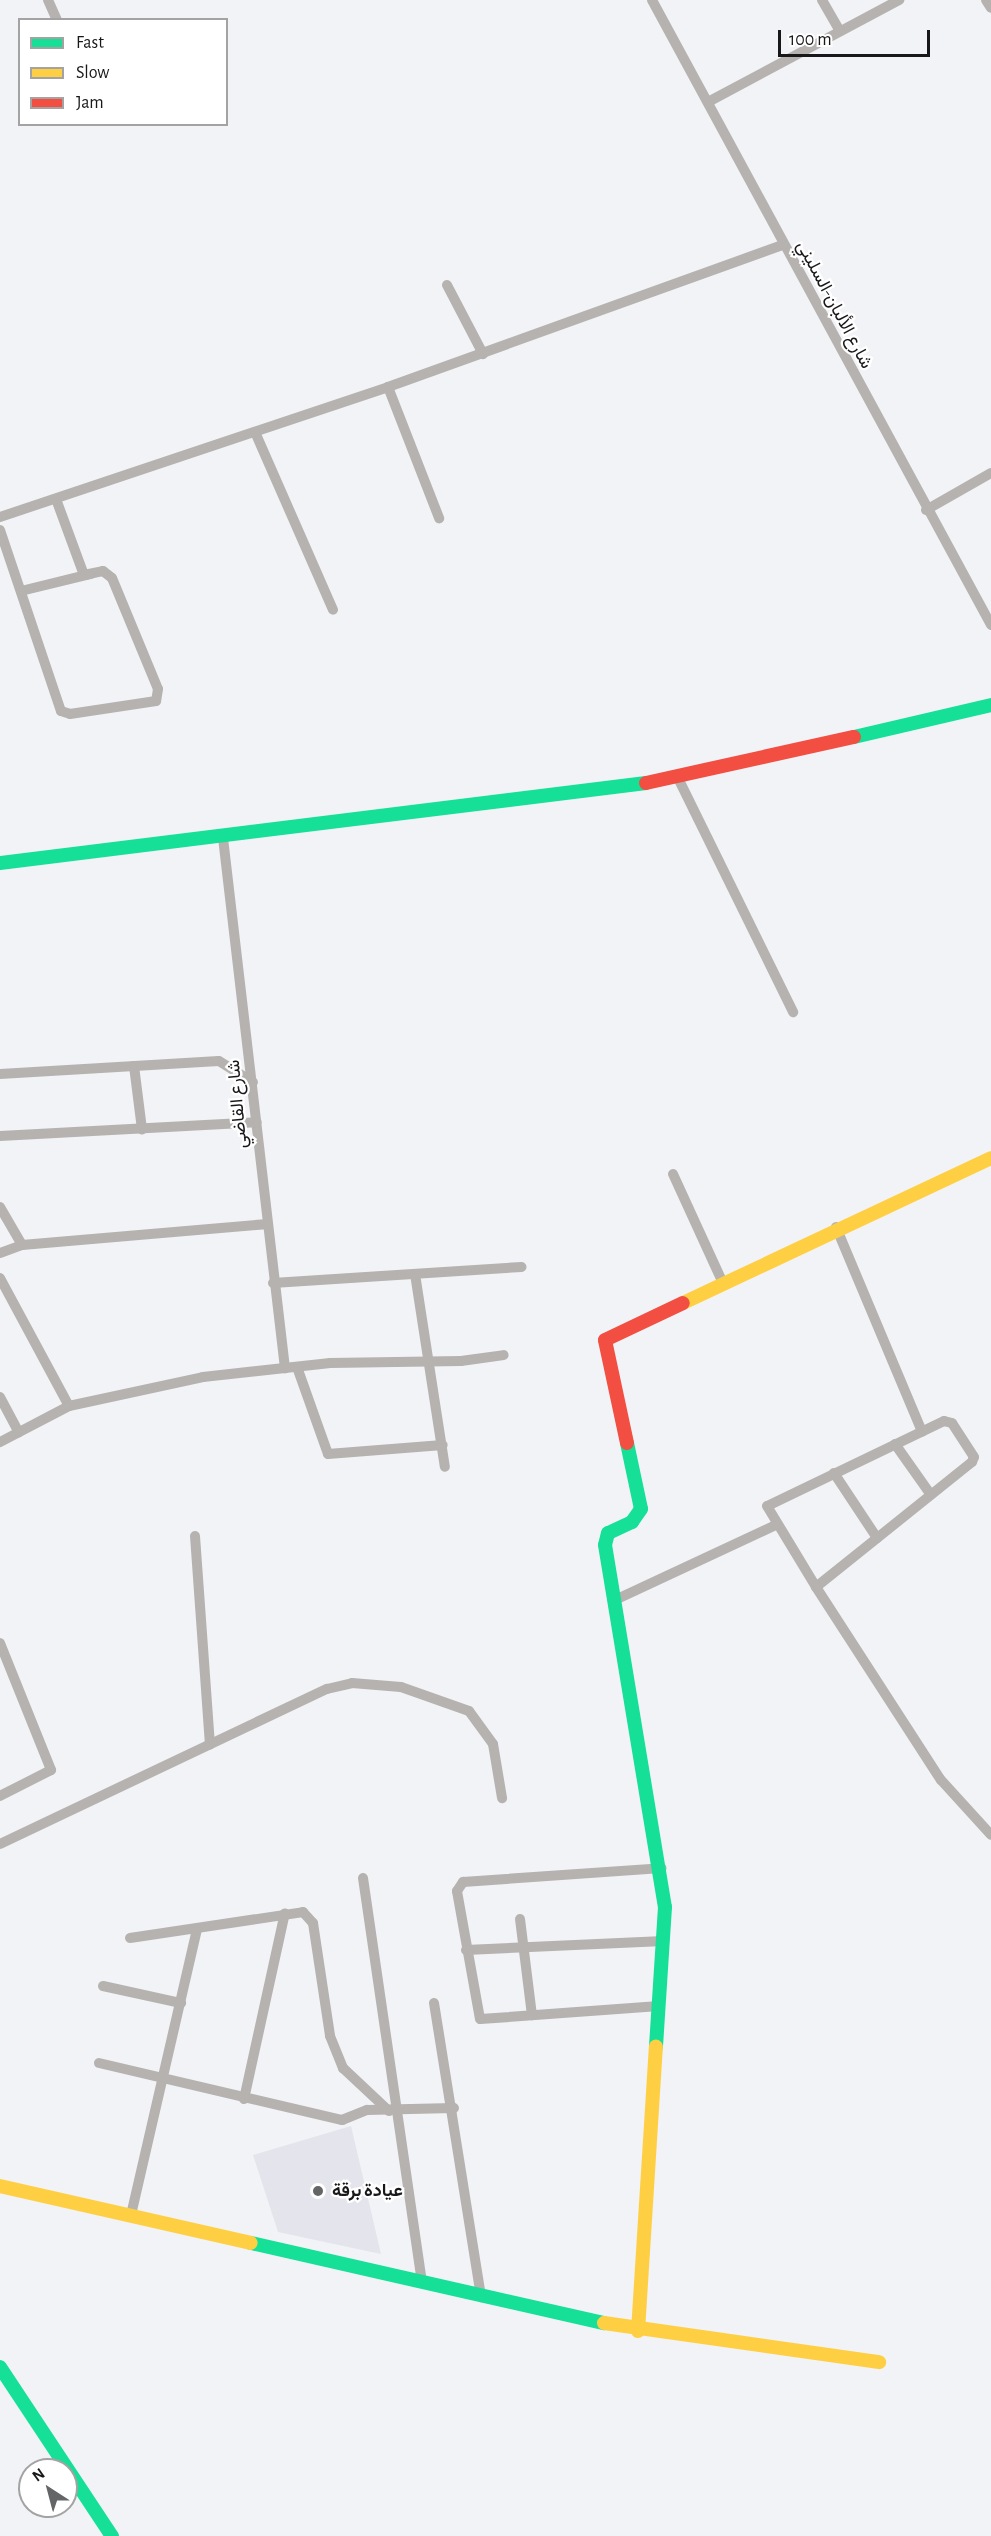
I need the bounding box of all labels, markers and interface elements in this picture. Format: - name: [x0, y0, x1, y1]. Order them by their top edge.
- legend: [18, 18, 228, 126]
- scale bar: [781, 18, 932, 56]
- text: 100 m: [789, 31, 832, 49]
- text: Fast: [76, 34, 104, 52]
- text: Slow: [76, 64, 109, 82]
- text: Jam: [76, 94, 104, 112]
- street label: شارع الألبان-السليني: [791, 237, 877, 373]
- street label: شارع القاضي: [223, 1059, 253, 1149]
- place label: عيادة برقة: [332, 2180, 403, 2202]
- marker: عيادة برقة: [309, 2182, 327, 2200]
- north arrow: [18, 2458, 78, 2518]
- text: N: [29, 2465, 48, 2485]

